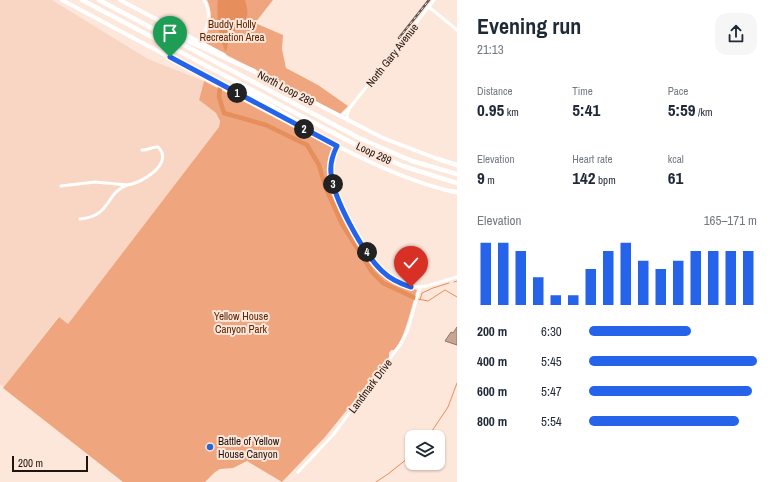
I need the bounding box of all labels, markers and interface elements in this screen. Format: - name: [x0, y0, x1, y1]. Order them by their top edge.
- text: Evening run: [477, 11, 581, 41]
- button: share: [715, 13, 757, 55]
- pin: [153, 16, 187, 57]
- park label: Buddy Holly Recreation Area: [199, 17, 265, 44]
- street label: North Gary Avenue: [363, 21, 421, 89]
- icon: arrive: [159, 22, 181, 44]
- text: 21:13: [477, 41, 504, 58]
- street label: North Loop 289: [255, 67, 317, 109]
- pin: 1: [227, 83, 247, 103]
- text: Distance: [477, 84, 513, 98]
- text: Time: [572, 84, 593, 98]
- text: Pace: [668, 84, 688, 98]
- text: 1: [234, 86, 240, 100]
- text: 0.95: [477, 98, 504, 121]
- text: 5:41: [572, 98, 600, 121]
- text: 5:59: [668, 98, 696, 121]
- text: km: [504, 105, 519, 119]
- text: /km: [696, 105, 713, 119]
- pin: 2: [294, 119, 314, 139]
- text: 2: [301, 122, 307, 136]
- street label: Loop 289: [354, 139, 394, 167]
- text: Elevation: [477, 152, 515, 166]
- text: Heart rate: [572, 152, 612, 166]
- text: kcal: [668, 152, 684, 166]
- text: 9: [477, 166, 485, 189]
- text: 142: [572, 166, 596, 189]
- text: 61: [668, 166, 683, 189]
- text: m: [485, 173, 495, 187]
- text: bpm: [596, 173, 616, 187]
- pin: 3: [323, 174, 343, 194]
- text: 3: [330, 177, 336, 191]
- text: Elevation: [477, 212, 521, 229]
- text: 165–171 m: [704, 212, 757, 229]
- pin: 4: [357, 242, 377, 262]
- text: 4: [364, 245, 370, 259]
- pin: [394, 246, 428, 287]
- icon: check: [400, 252, 422, 274]
- park label: Yellow House Canyon Park: [214, 309, 268, 336]
- text: 200 m: [477, 323, 507, 340]
- text: 6:30: [541, 323, 562, 340]
- text: 400 m: [477, 353, 507, 370]
- text: 5:45: [541, 353, 562, 370]
- street label: Landmark Drive: [345, 356, 395, 416]
- text: 600 m: [477, 383, 507, 400]
- text: 5:47: [541, 383, 562, 400]
- text: 800 m: [477, 413, 507, 430]
- text: 5:54: [541, 413, 562, 430]
- map controls: [405, 430, 445, 470]
- button: layers: [405, 430, 445, 470]
- place label: Battle of Yellow House Canyon: [218, 434, 280, 461]
- marker: Battle of Yellow House Canyon: [205, 442, 215, 452]
- scale bar: [12, 454, 88, 473]
- text: 200 m: [18, 456, 43, 470]

